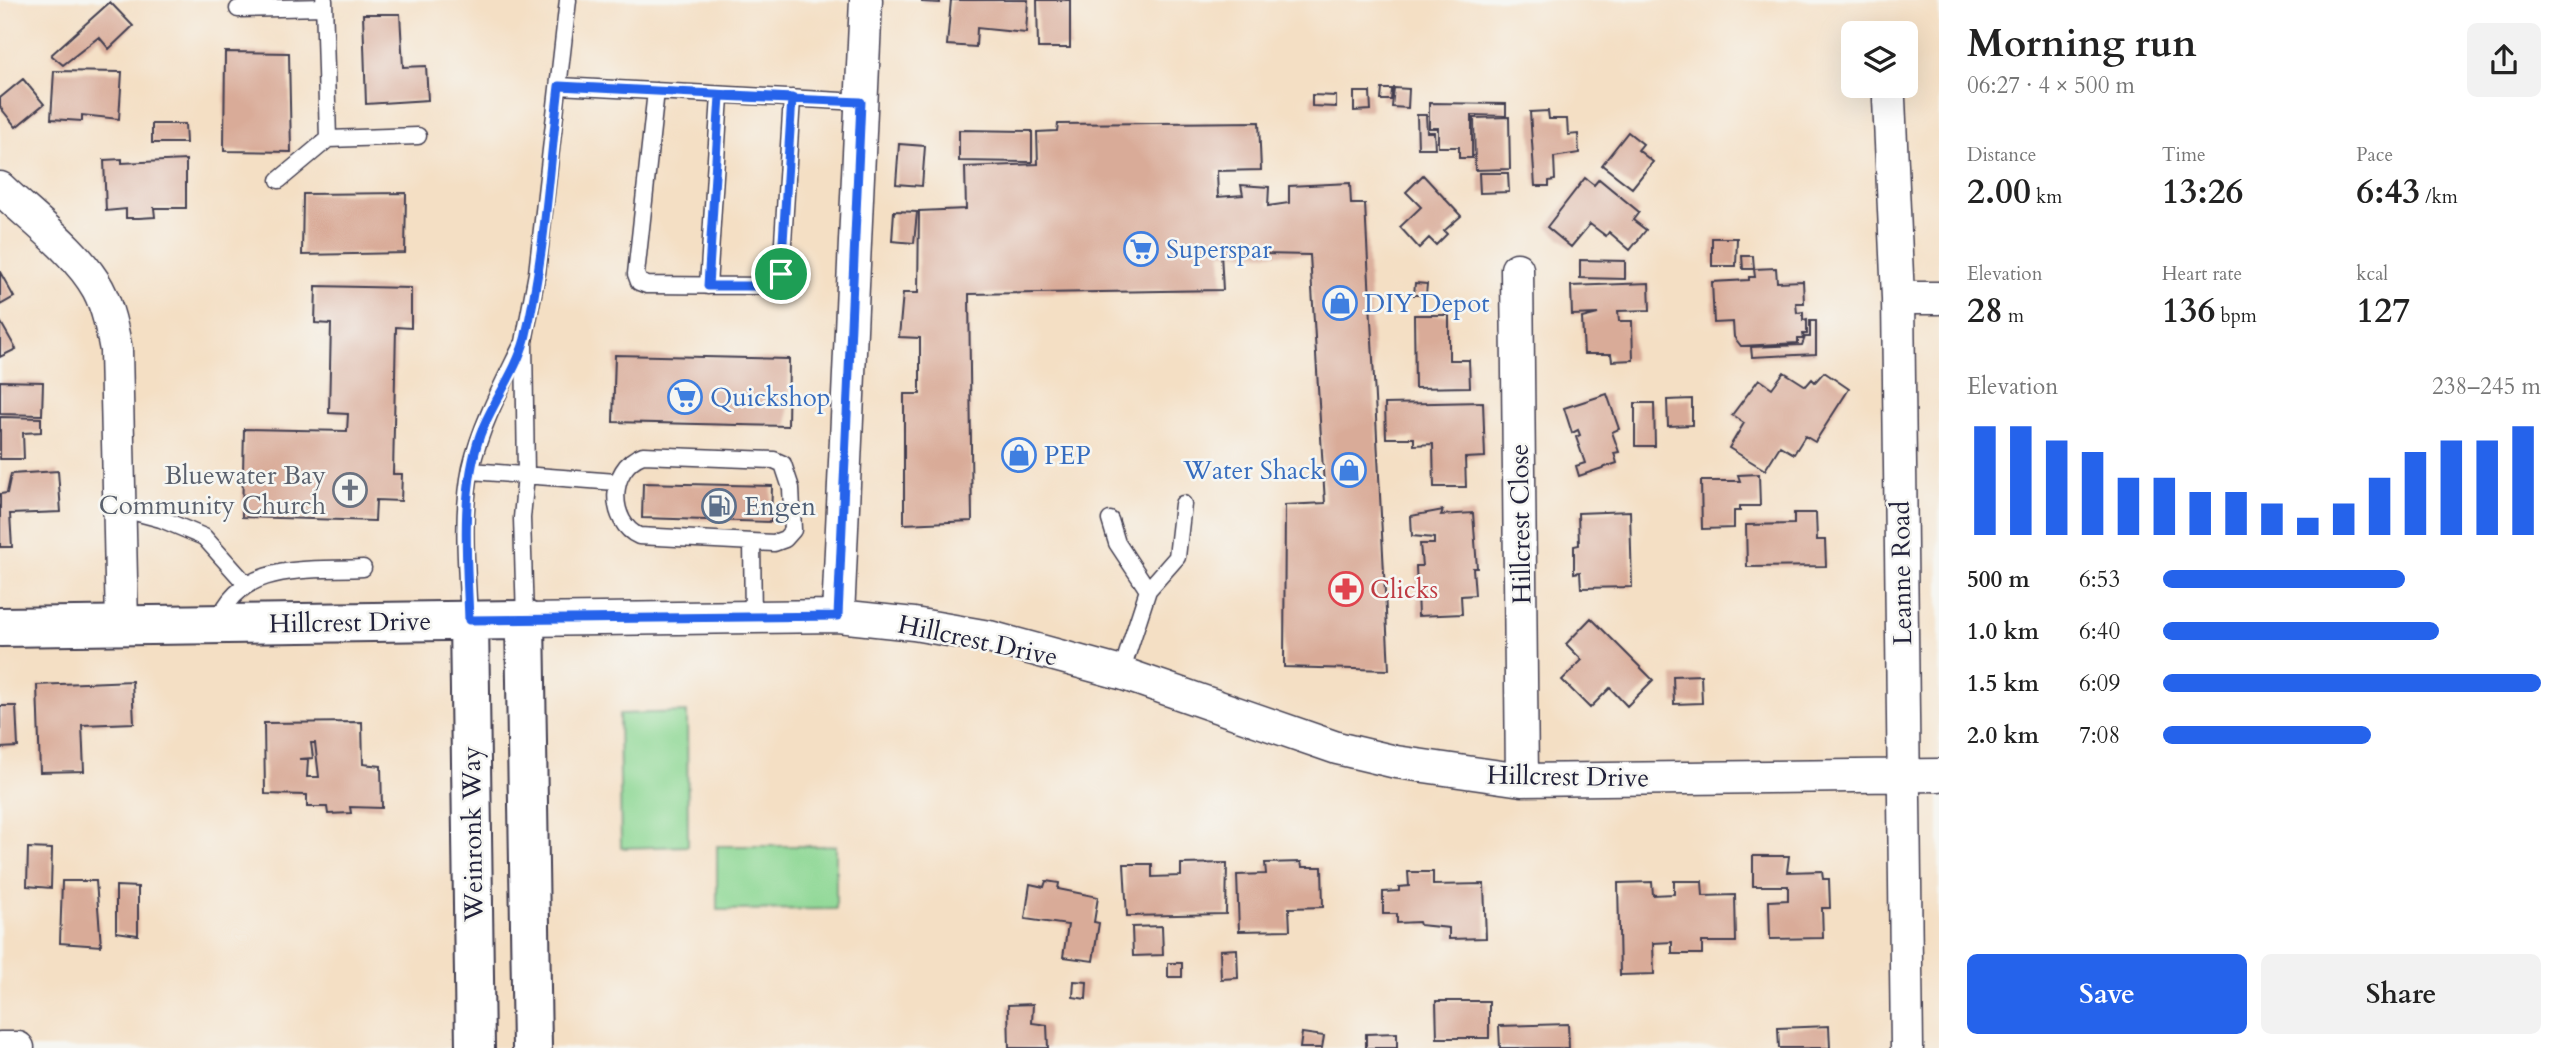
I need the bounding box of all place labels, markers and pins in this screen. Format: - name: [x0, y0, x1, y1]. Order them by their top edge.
- supermarket icon: Superspar: [1122, 230, 1160, 268]
- place label: Superspar: [1166, 232, 1272, 267]
- pin: [751, 244, 811, 304]
- shop icon: DIY Depot: [1321, 284, 1359, 322]
- place label: DIY Depot: [1364, 286, 1489, 321]
- supermarket icon: Quickshop: [666, 378, 704, 416]
- place label: Quickshop: [710, 380, 831, 415]
- shop icon: PEP: [1000, 436, 1038, 474]
- place label: PEP: [1044, 438, 1091, 473]
- shop icon: Water Shack: [1330, 451, 1368, 489]
- place label: Water Shack: [1182, 453, 1324, 488]
- place label: Bluewater Bay Community Church: [99, 458, 326, 523]
- church icon: Bluewater Bay Community Church: [331, 471, 369, 509]
- fuel station icon: Engen: [700, 487, 738, 525]
- place label: Engen: [744, 489, 816, 524]
- pharmacy icon: Clicks: [1327, 570, 1365, 608]
- place label: Clicks: [1370, 572, 1438, 607]

